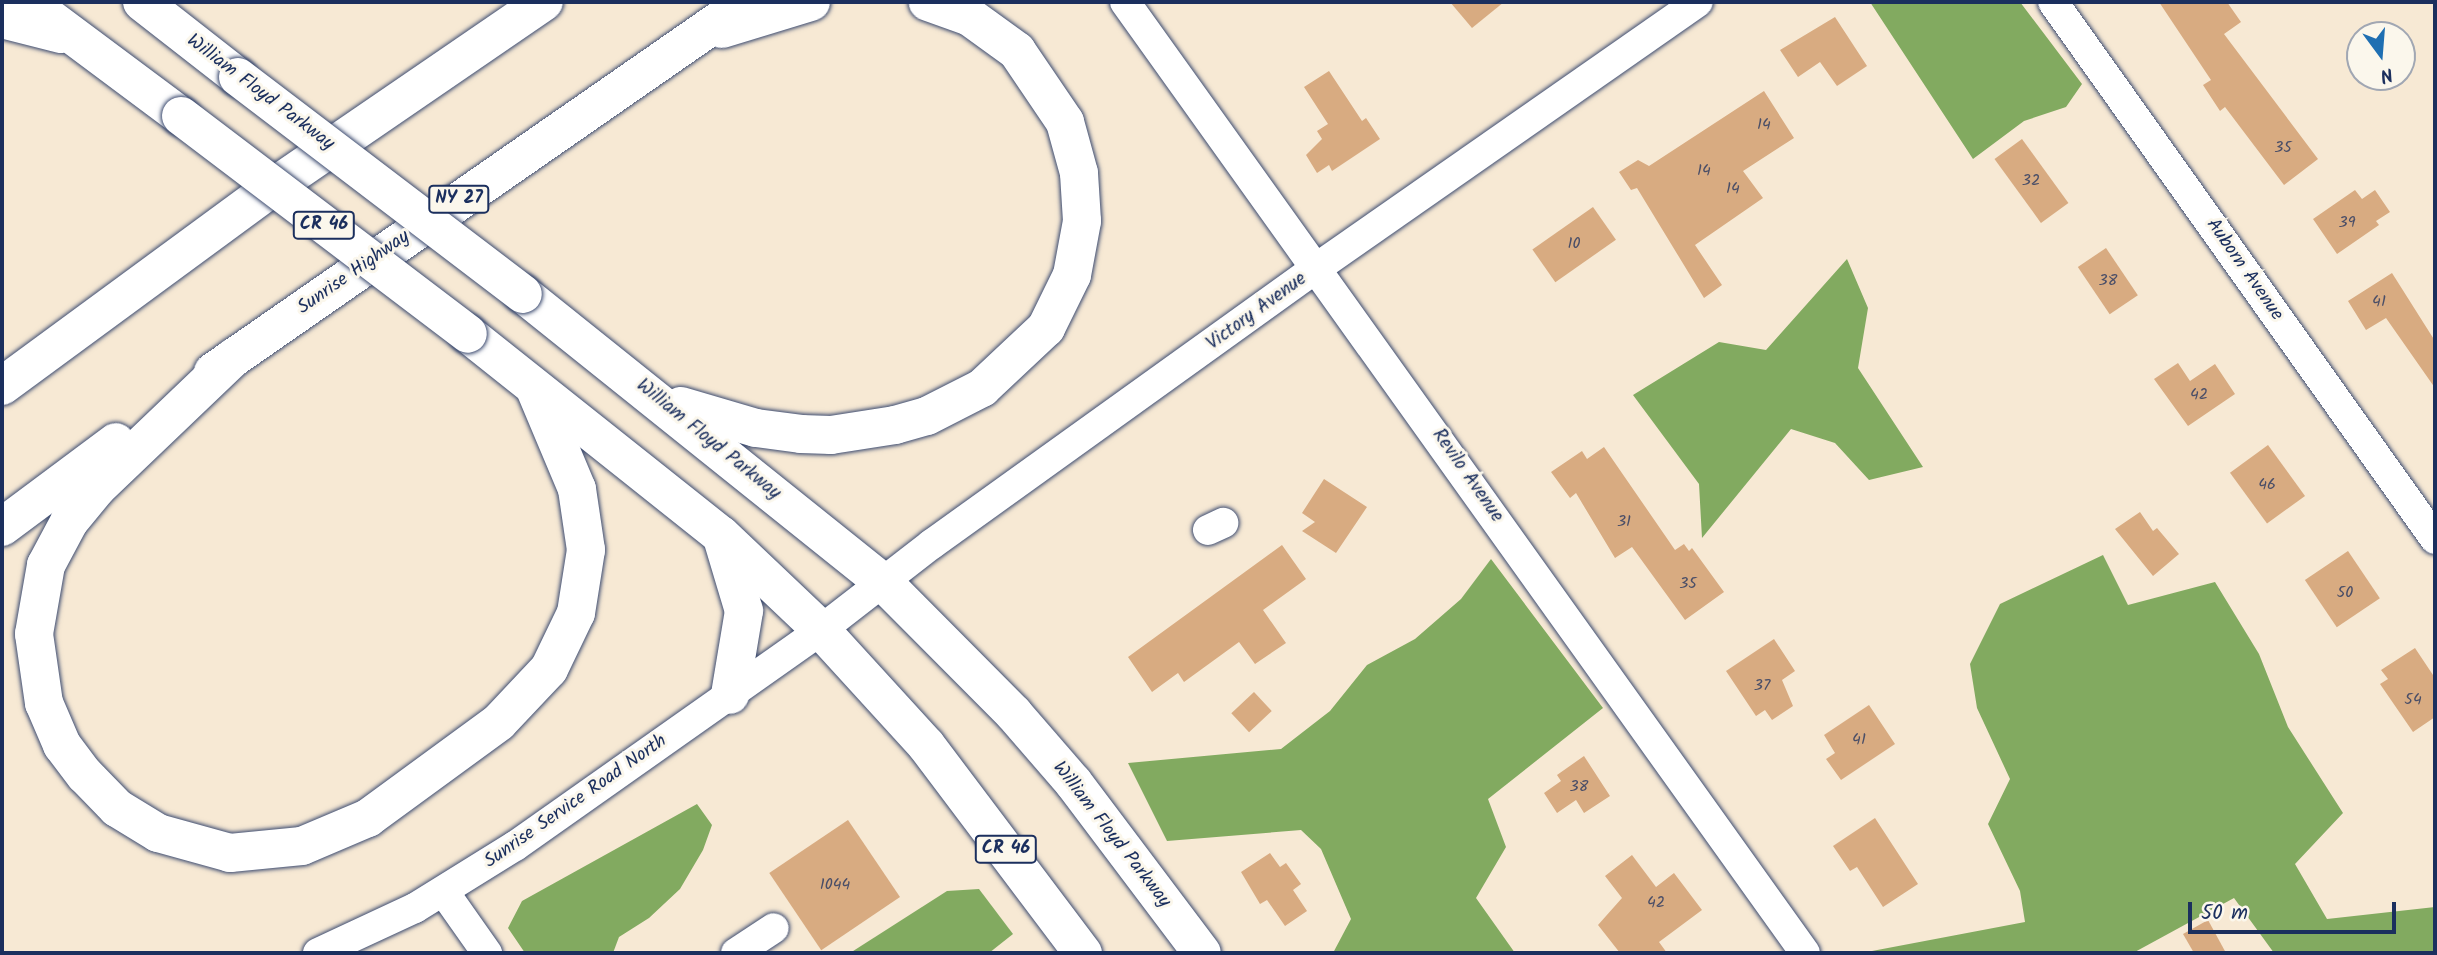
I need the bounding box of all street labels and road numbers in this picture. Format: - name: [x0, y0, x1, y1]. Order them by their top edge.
- street label: William Floyd Parkway: [182, 30, 338, 156]
- road number: NY 27: [428, 184, 490, 214]
- road number: CR 46: [292, 210, 356, 240]
- street label: Auborn Avenue: [2200, 215, 2288, 325]
- street label: Sunrise Highway: [294, 226, 414, 320]
- street label: Victory Avenue: [1203, 268, 1311, 356]
- street label: William Floyd Parkway: [631, 375, 785, 505]
- street label: Revilo Avenue: [1426, 425, 1508, 527]
- street label: Sunrise Service Road North: [480, 730, 672, 874]
- street label: William Floyd Parkway: [1047, 757, 1175, 913]
- road number: CR 46: [974, 834, 1038, 864]

